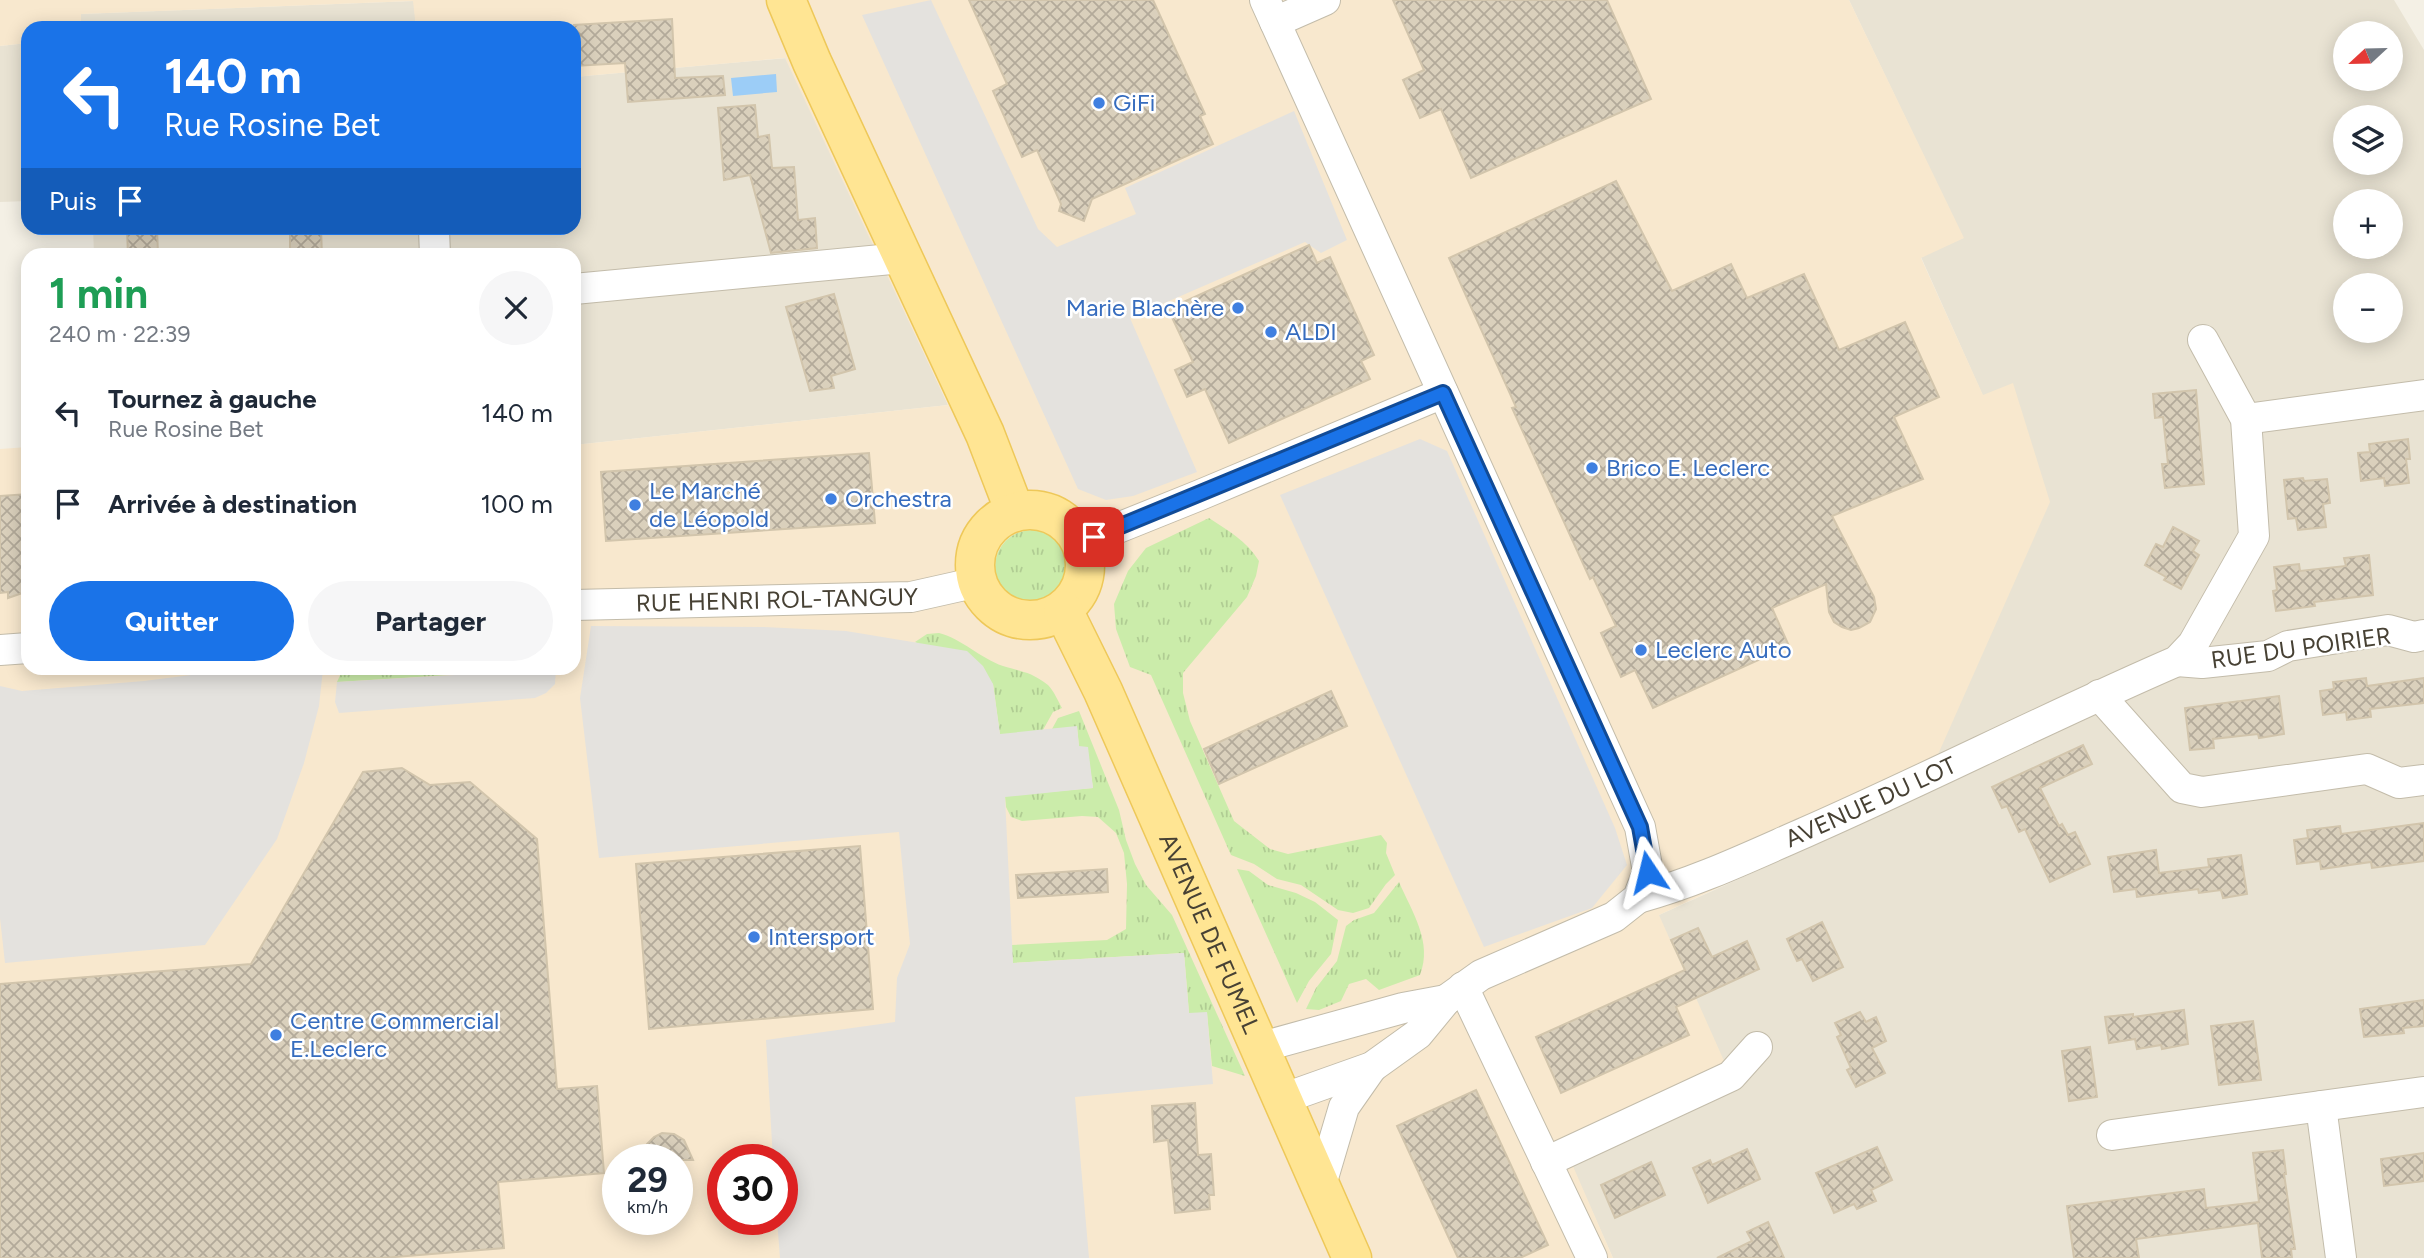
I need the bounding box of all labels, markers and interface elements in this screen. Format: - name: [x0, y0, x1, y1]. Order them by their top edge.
- north arrow: [2333, 21, 2403, 91]
- map controls: [2333, 21, 2403, 343]
- text: 140 m: [164, 46, 302, 105]
- icon: left: [49, 49, 140, 140]
- place label: GiFi: [1113, 88, 1155, 117]
- marker: GiFi: [1091, 95, 1107, 111]
- button: layers: [2333, 105, 2403, 175]
- text: Rue Rosine Bet: [164, 106, 381, 144]
- icon: arrive: [111, 182, 149, 220]
- text: Puis: [49, 185, 97, 217]
- button: +: [2333, 189, 2403, 259]
- text: 1 min: [49, 268, 148, 319]
- button: close: [479, 271, 553, 345]
- button: −: [2333, 273, 2403, 343]
- place label: Marie Blachère: [1066, 293, 1224, 322]
- marker: Marie Blachère: [1230, 300, 1246, 316]
- place label: ALDI: [1285, 317, 1337, 346]
- text: 240 m · 22:39: [49, 320, 190, 348]
- marker: ALDI: [1263, 324, 1279, 340]
- text: Tournez à gauche: [108, 383, 317, 415]
- icon: left: [49, 394, 87, 432]
- text: 140 m: [481, 397, 553, 429]
- text: Rue Rosine Bet: [108, 415, 264, 443]
- place label: Brico E. Leclerc: [1606, 453, 1770, 482]
- marker: Brico E. Leclerc: [1584, 460, 1600, 476]
- place label: Le Marché de Léopold: [649, 476, 769, 533]
- place label: Orchestra: [845, 484, 952, 513]
- icon: arrive: [49, 485, 87, 523]
- text: Arrivée à destination: [108, 488, 357, 520]
- text: 100 m: [480, 488, 553, 520]
- marker: Orchestra: [823, 491, 839, 507]
- marker: Le Marché de Léopold: [627, 497, 643, 513]
- pin: [1064, 507, 1124, 567]
- icon: arrive: [1075, 518, 1113, 556]
- button: Quitter: [49, 581, 294, 661]
- button: Partager: [308, 581, 553, 661]
- street label: RUE HENRI ROL-TANGUY: [635, 582, 919, 618]
- street label: RUE DU POIRIER: [2209, 621, 2393, 674]
- place label: Leclerc Auto: [1655, 635, 1792, 664]
- marker: Leclerc Auto: [1633, 642, 1649, 658]
- street label: AVENUE DU LOT: [1781, 750, 1961, 853]
- street label: AVENUE DE FUMEL: [1153, 829, 1267, 1038]
- position arrow: [1611, 835, 1685, 909]
- place label: Intersport: [768, 922, 875, 951]
- marker: Intersport: [746, 929, 762, 945]
- place label: Centre Commercial E.Leclerc: [290, 1006, 499, 1063]
- marker: Centre Commercial E.Leclerc: [268, 1027, 284, 1043]
- speed limit sign: 30: [707, 1144, 798, 1235]
- text: 29: [627, 1159, 668, 1201]
- text: km/h: [627, 1196, 668, 1218]

